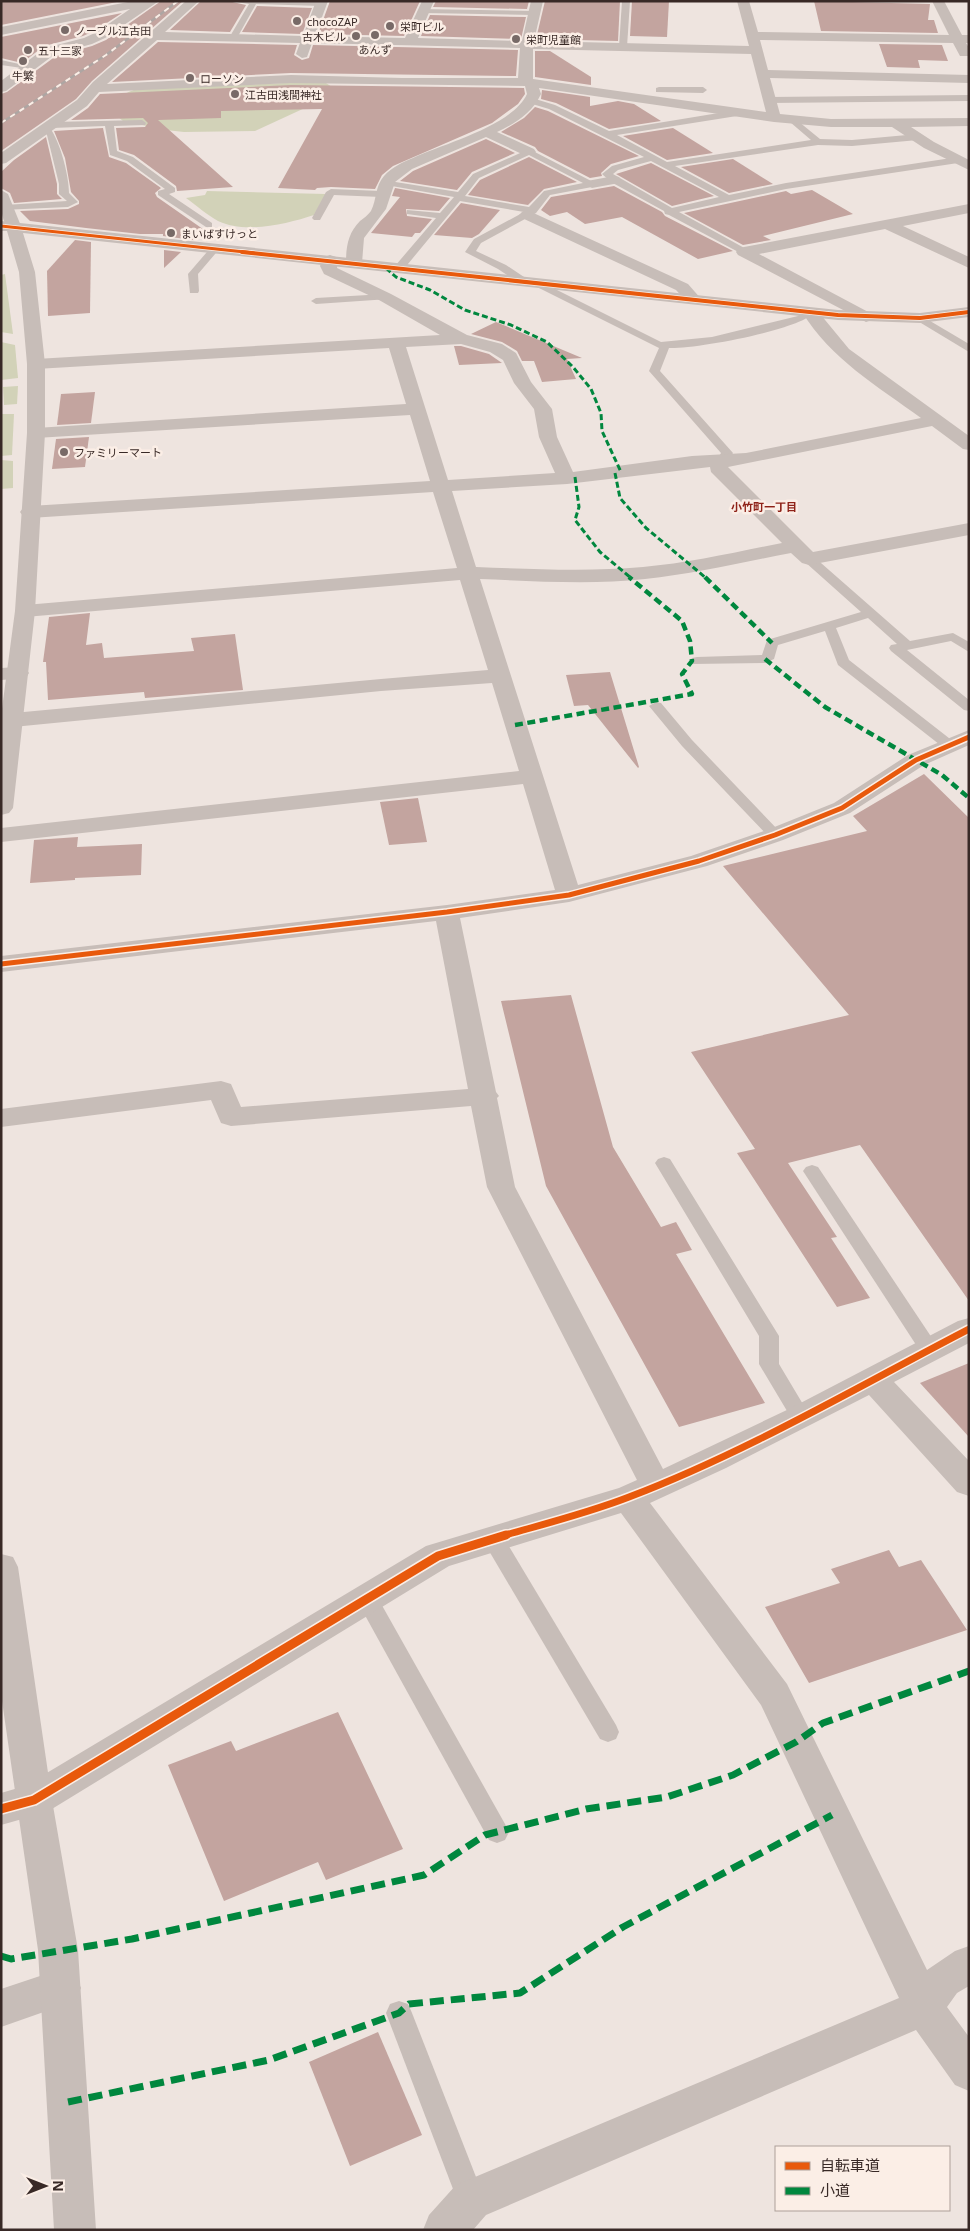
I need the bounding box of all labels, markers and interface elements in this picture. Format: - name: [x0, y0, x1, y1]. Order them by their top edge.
- place label: chocoZAP: [307, 14, 358, 29]
- marker: chocoZAP: [291, 15, 303, 27]
- place label: 栄町ビル: [400, 19, 444, 34]
- marker: 栄町ビル: [384, 20, 396, 32]
- place label: ノーブル江古田: [75, 23, 151, 38]
- marker: ノーブル江古田: [59, 24, 71, 36]
- place label: 古木ビル: [302, 29, 346, 44]
- marker: あんず: [369, 29, 381, 41]
- marker: 古木ビル: [350, 30, 362, 42]
- place label: 栄町児童館: [526, 32, 581, 47]
- marker: 栄町児童館: [510, 33, 522, 45]
- place label: あんず: [359, 42, 392, 57]
- place label: 五十三家: [38, 43, 82, 58]
- marker: 五十三家: [22, 44, 34, 56]
- marker: 牛繁: [17, 55, 29, 67]
- place label: 牛繁: [12, 68, 34, 83]
- place label: ローソン: [200, 71, 244, 86]
- marker: ローソン: [184, 72, 196, 84]
- place label: 江古田浅間神社: [245, 87, 322, 102]
- marker: 江古田浅間神社: [229, 88, 241, 100]
- place label: まいばすけっと: [181, 226, 258, 241]
- marker: まいばすけっと: [165, 227, 177, 239]
- place label: ファミリーマート: [74, 445, 162, 460]
- marker: ファミリーマート: [58, 446, 70, 458]
- district label: 小竹町一丁目: [731, 499, 797, 514]
- legend: [775, 2146, 950, 2211]
- text: 自転車道: [820, 2155, 880, 2175]
- north arrow: [20, 2161, 70, 2211]
- text: N: [49, 2180, 68, 2192]
- text: 小道: [820, 2180, 850, 2200]

